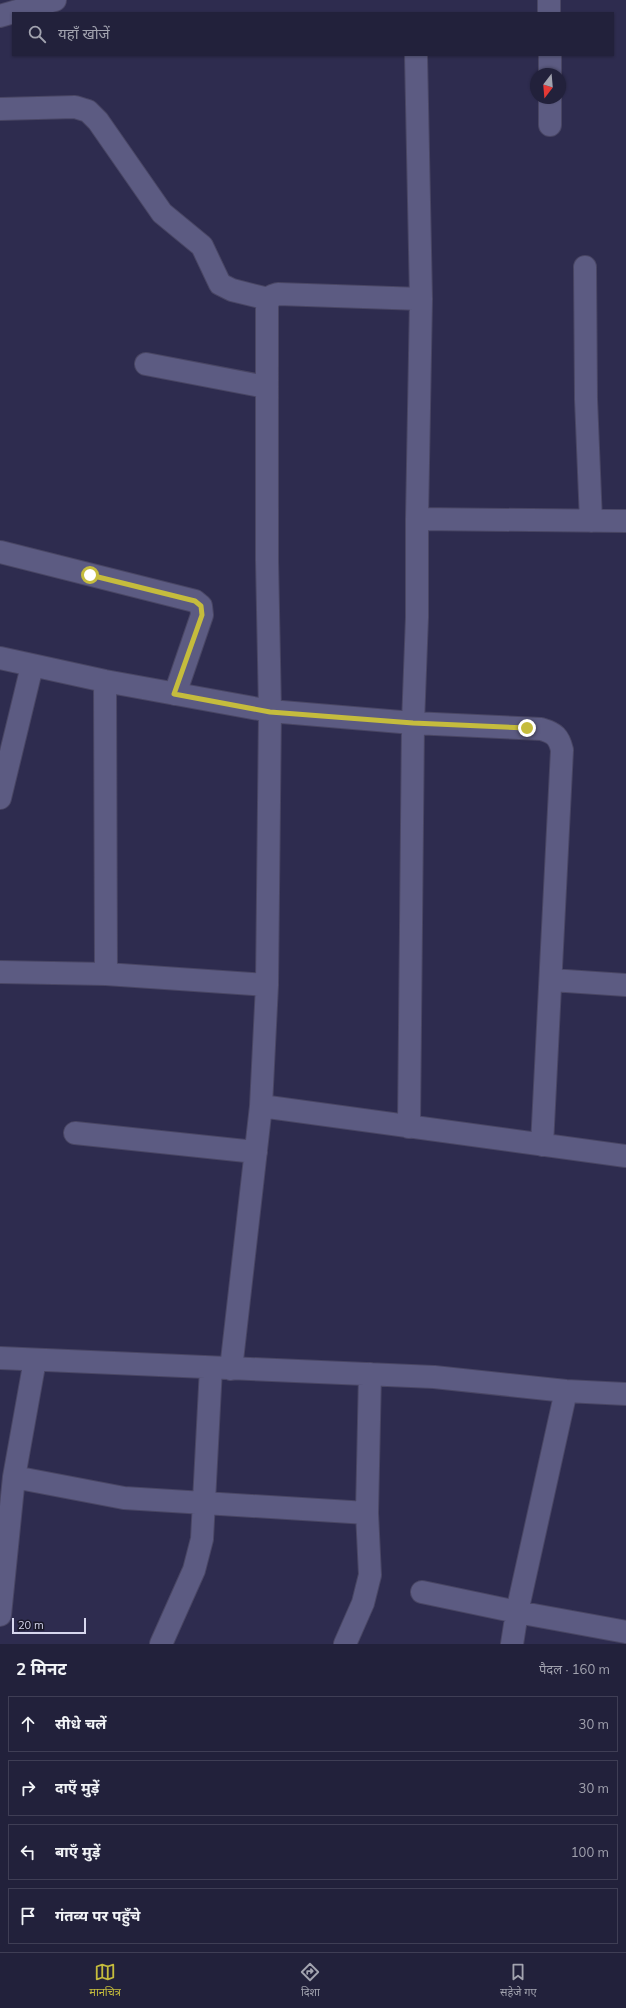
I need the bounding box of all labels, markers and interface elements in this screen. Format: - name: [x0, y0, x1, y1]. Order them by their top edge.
- search box: [12, 12, 614, 56]
- icon: search: [26, 23, 48, 45]
- text: यहाँ खोजें: [58, 24, 110, 43]
- north arrow: [530, 68, 566, 104]
- route start: [81, 566, 99, 584]
- route end: [518, 719, 536, 737]
- scale bar: [12, 1616, 86, 1635]
- text: 20 m: [18, 1618, 44, 1632]
- text: 2 मिनट: [16, 1658, 67, 1679]
- text: पैदल · 160 m: [539, 1661, 610, 1677]
- icon: ahead: [17, 1713, 39, 1735]
- text: सीधे चलें: [55, 1714, 106, 1733]
- text: 30 m: [579, 1716, 609, 1732]
- icon: right: [17, 1777, 39, 1799]
- text: दाएँ मुड़ें: [55, 1778, 99, 1797]
- text: 30 m: [579, 1780, 609, 1796]
- icon: left: [17, 1841, 39, 1863]
- text: बाएँ मुड़ें: [55, 1842, 100, 1861]
- text: 100 m: [571, 1844, 609, 1860]
- icon: arrive: [17, 1905, 39, 1927]
- text: गंतव्य पर पहुँचे: [55, 1906, 140, 1925]
- tab: मानचित्र: [89, 1961, 121, 2000]
- tab: दिशा: [299, 1961, 321, 2000]
- tab: सहेजे गए: [500, 1961, 537, 2000]

